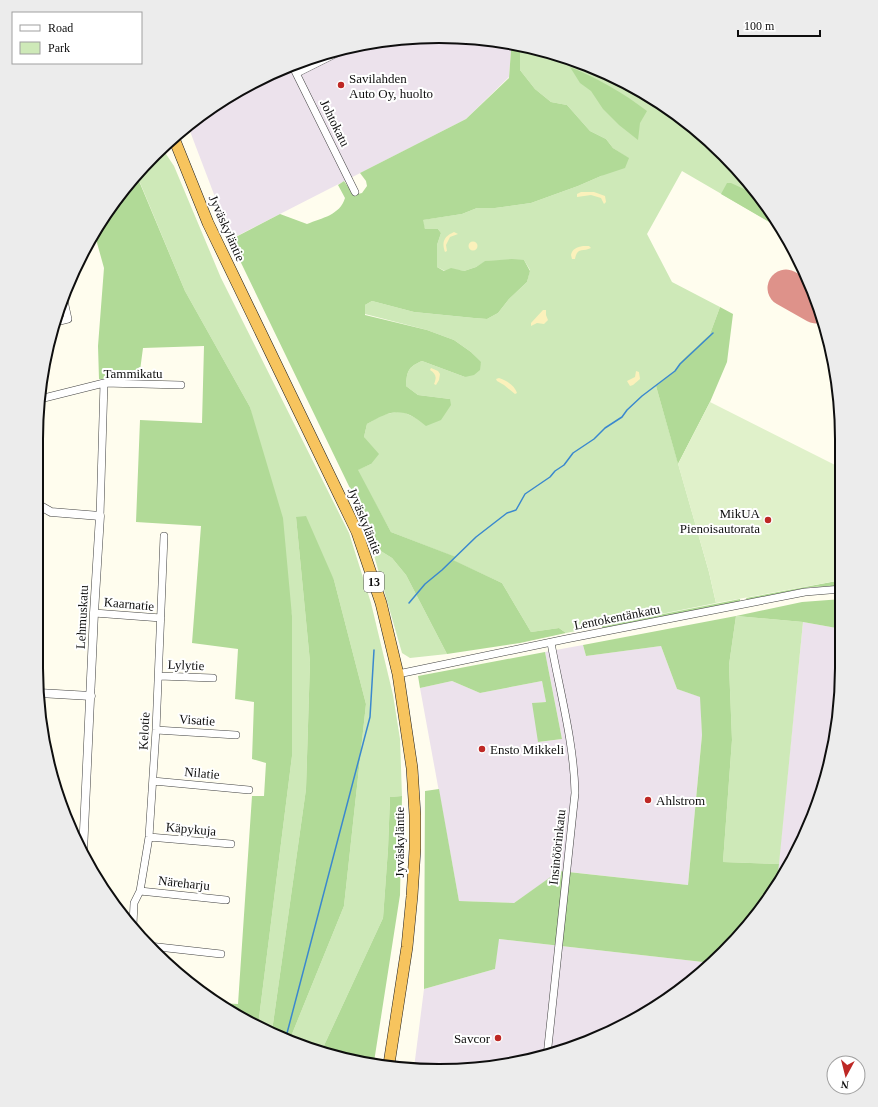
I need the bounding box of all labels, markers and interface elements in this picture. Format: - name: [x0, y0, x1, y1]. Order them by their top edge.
- legend: [12, 12, 142, 64]
- scale bar: [738, 12, 820, 38]
- text: 100 m: [744, 19, 775, 33]
- text: Road: [48, 21, 73, 35]
- text: Park: [48, 41, 70, 55]
- place label: Savilahden Auto Oy, huolto: [349, 71, 433, 101]
- marker: Savilahden Auto Oy, huolto: [336, 80, 346, 90]
- street label: Johtokatu: [317, 97, 353, 149]
- street label: Jyväskyläntie: [206, 193, 248, 264]
- street label: Tammikatu: [103, 366, 163, 381]
- street label: Jyväskyläntie: [345, 485, 385, 557]
- place label: MikUA Pienoisautorata: [680, 506, 761, 536]
- marker: MikUA Pienoisautorata: [763, 515, 773, 525]
- road number: 13: [364, 572, 384, 592]
- street label: Lehmuskatu: [73, 584, 91, 649]
- street label: Kaarnatie: [103, 594, 155, 614]
- street label: Lentokentänkatu: [573, 601, 662, 633]
- street label: Lylytie: [167, 657, 205, 673]
- street label: Kelotie: [136, 711, 153, 750]
- street label: Visatie: [178, 711, 216, 729]
- place label: Ensto Mikkeli: [490, 742, 564, 757]
- marker: Ensto Mikkeli: [477, 744, 487, 754]
- street label: Nilatie: [184, 764, 220, 782]
- place label: Ahlstrom: [656, 793, 705, 808]
- marker: Ahlstrom: [643, 795, 653, 805]
- street label: Jyväskyläntie: [392, 806, 407, 877]
- street label: Insinöörinkatu: [546, 808, 568, 885]
- street label: Käpykuja: [165, 819, 217, 839]
- street label: Näreharju: [157, 873, 211, 893]
- place label: Savcor: [454, 1031, 491, 1046]
- marker: Savcor: [493, 1033, 503, 1043]
- north arrow: [826, 1055, 866, 1095]
- text: N: [840, 1078, 849, 1091]

